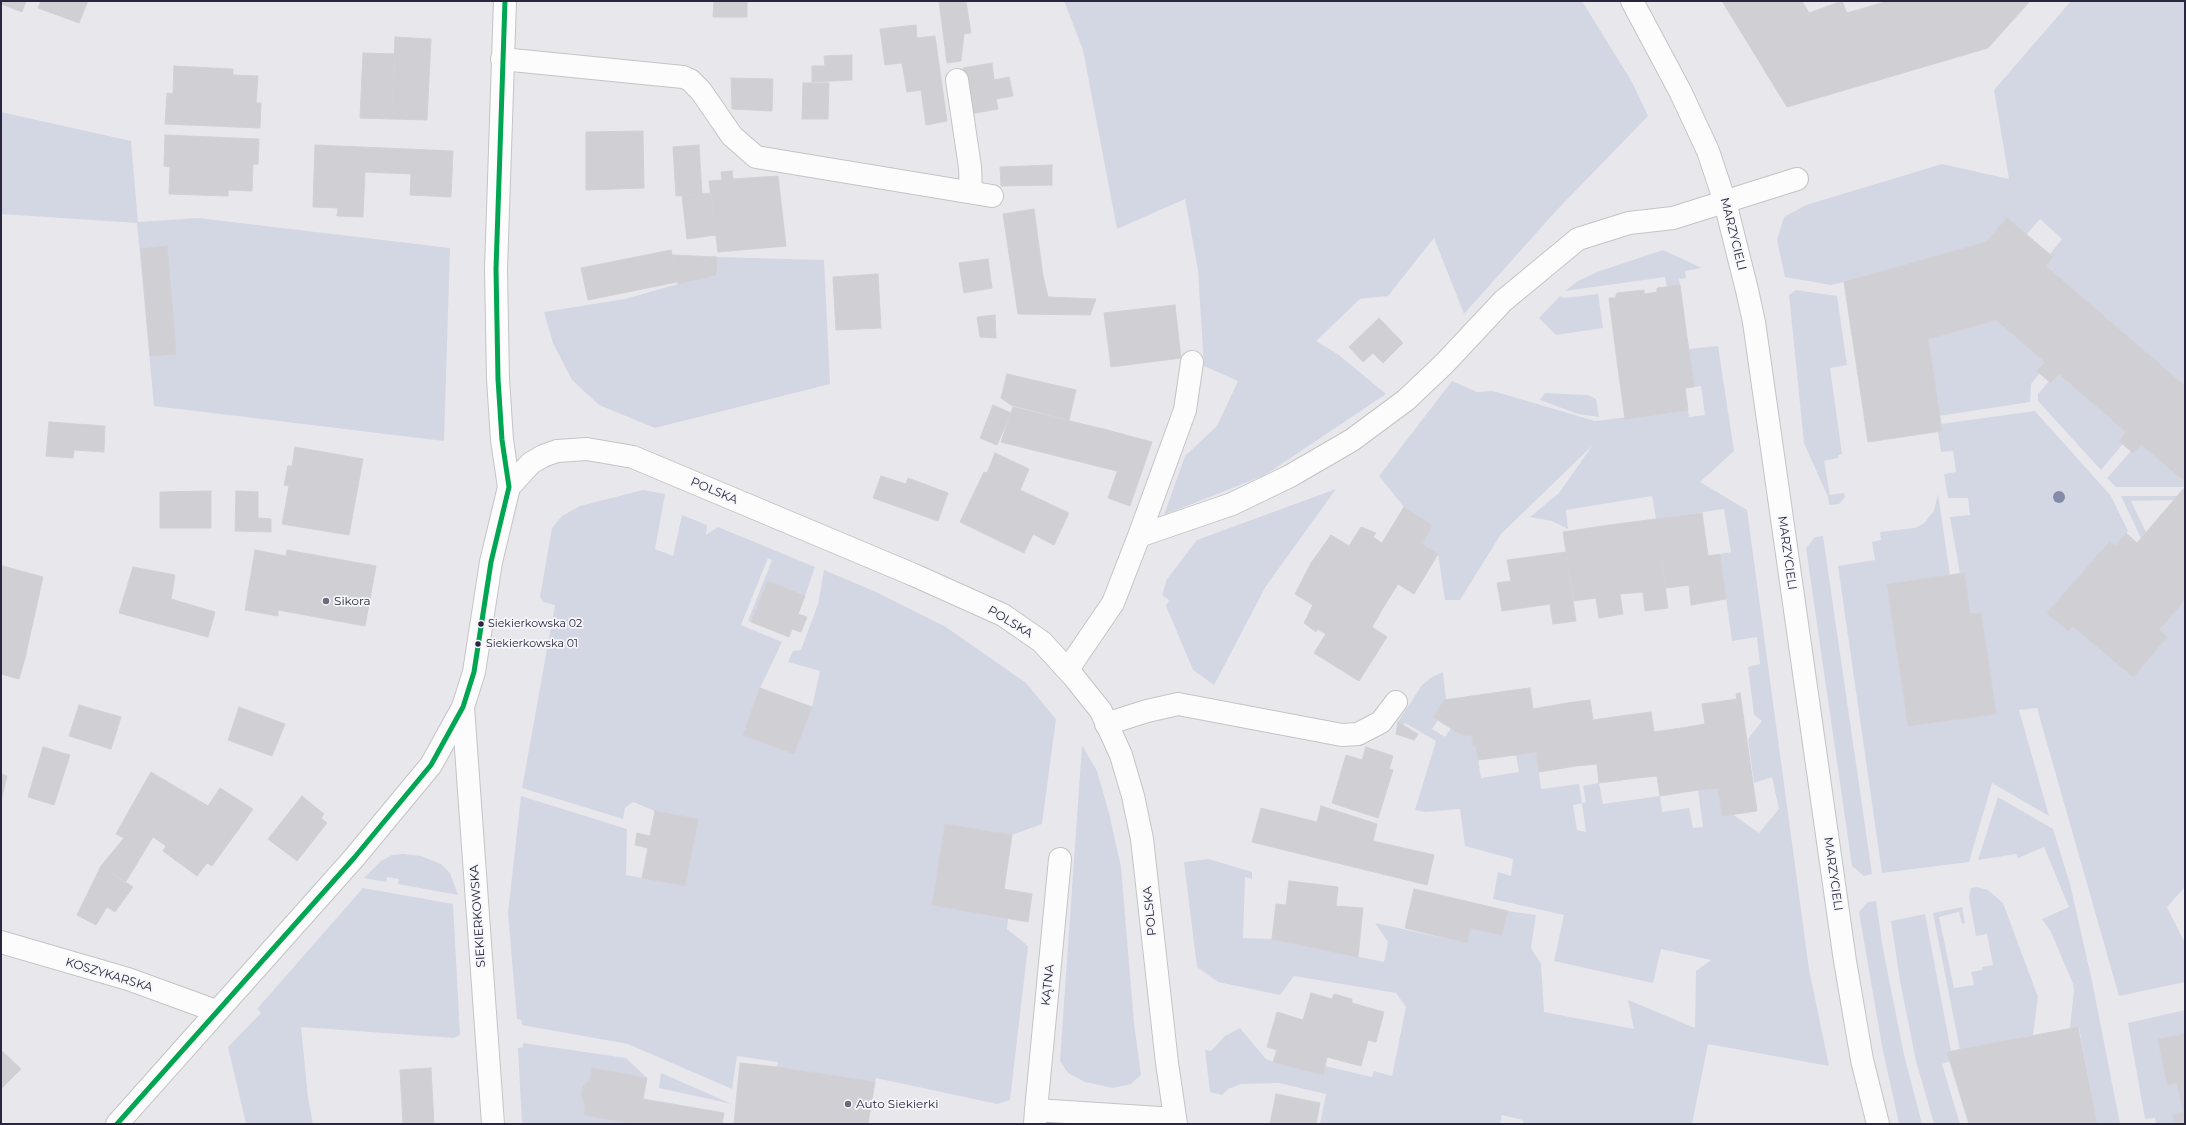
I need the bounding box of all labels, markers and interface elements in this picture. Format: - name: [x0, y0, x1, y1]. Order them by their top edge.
- street label: MARZYCIELI: [1717, 196, 1749, 272]
- street label: POLSKA: [688, 475, 740, 507]
- street label: MARZYCIELI: [1775, 515, 1799, 591]
- place label: Sikora: [334, 594, 370, 608]
- marker: Sikora: [321, 596, 331, 606]
- street label: POLSKA: [985, 603, 1035, 641]
- place label: Siekierkowska 02: [488, 617, 582, 631]
- marker: Siekierkowska 02: [476, 619, 486, 629]
- place label: Siekierkowska 01: [486, 637, 578, 651]
- marker: Siekierkowska 01: [473, 639, 483, 649]
- street label: MARZYCIELI: [1821, 836, 1845, 912]
- street label: SIEKIERKOWSKA: [467, 864, 489, 968]
- street label: POLSKA: [1140, 885, 1160, 937]
- street label: KOSZYKARSKA: [64, 955, 154, 995]
- street label: KĄTNA: [1039, 964, 1057, 1006]
- place label: Auto Siekierki: [856, 1097, 938, 1111]
- marker: Auto Siekierki: [843, 1099, 853, 1109]

